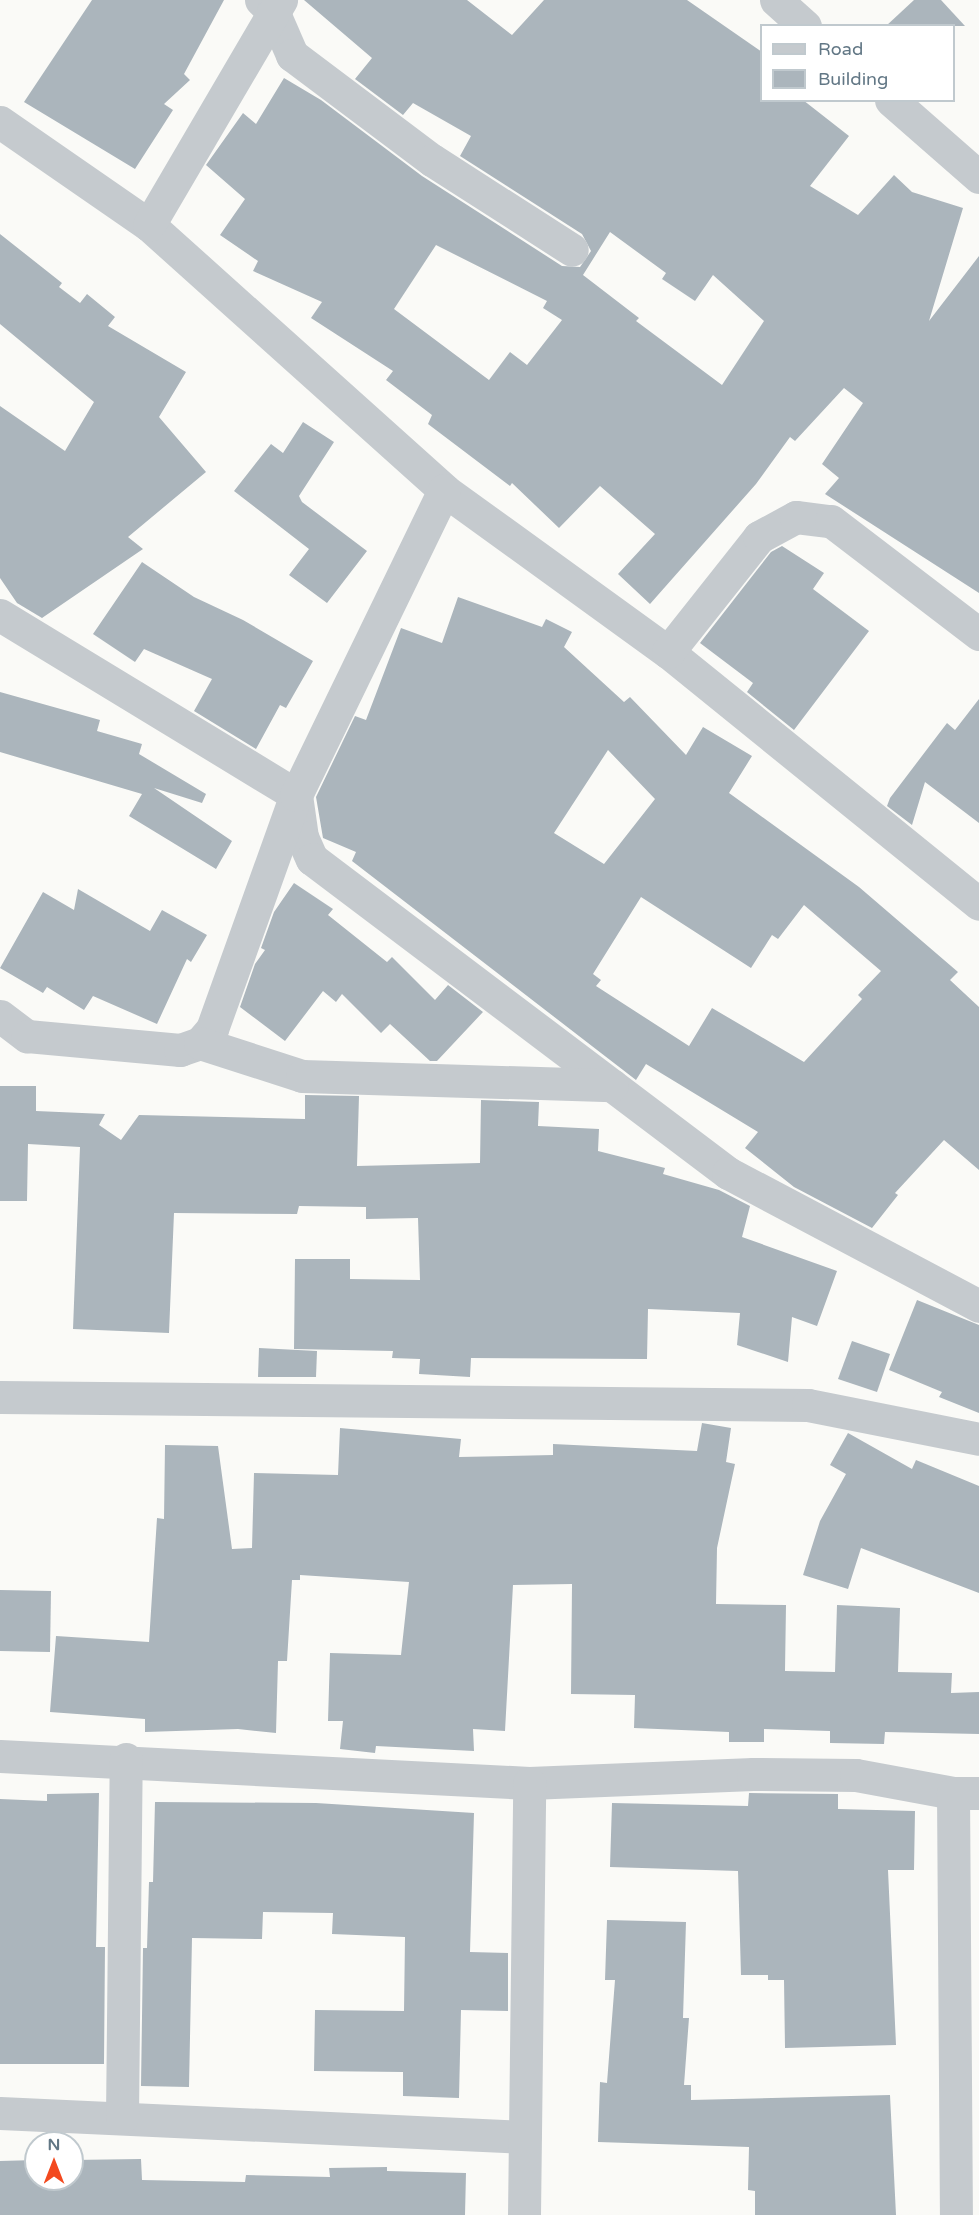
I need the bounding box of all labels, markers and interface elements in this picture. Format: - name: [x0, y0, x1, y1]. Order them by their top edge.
- legend: [760, 24, 955, 102]
- text: Road: [818, 38, 863, 60]
- text: Building: [818, 68, 888, 90]
- north arrow: [24, 2131, 84, 2191]
- text: N: [48, 2135, 60, 2155]

